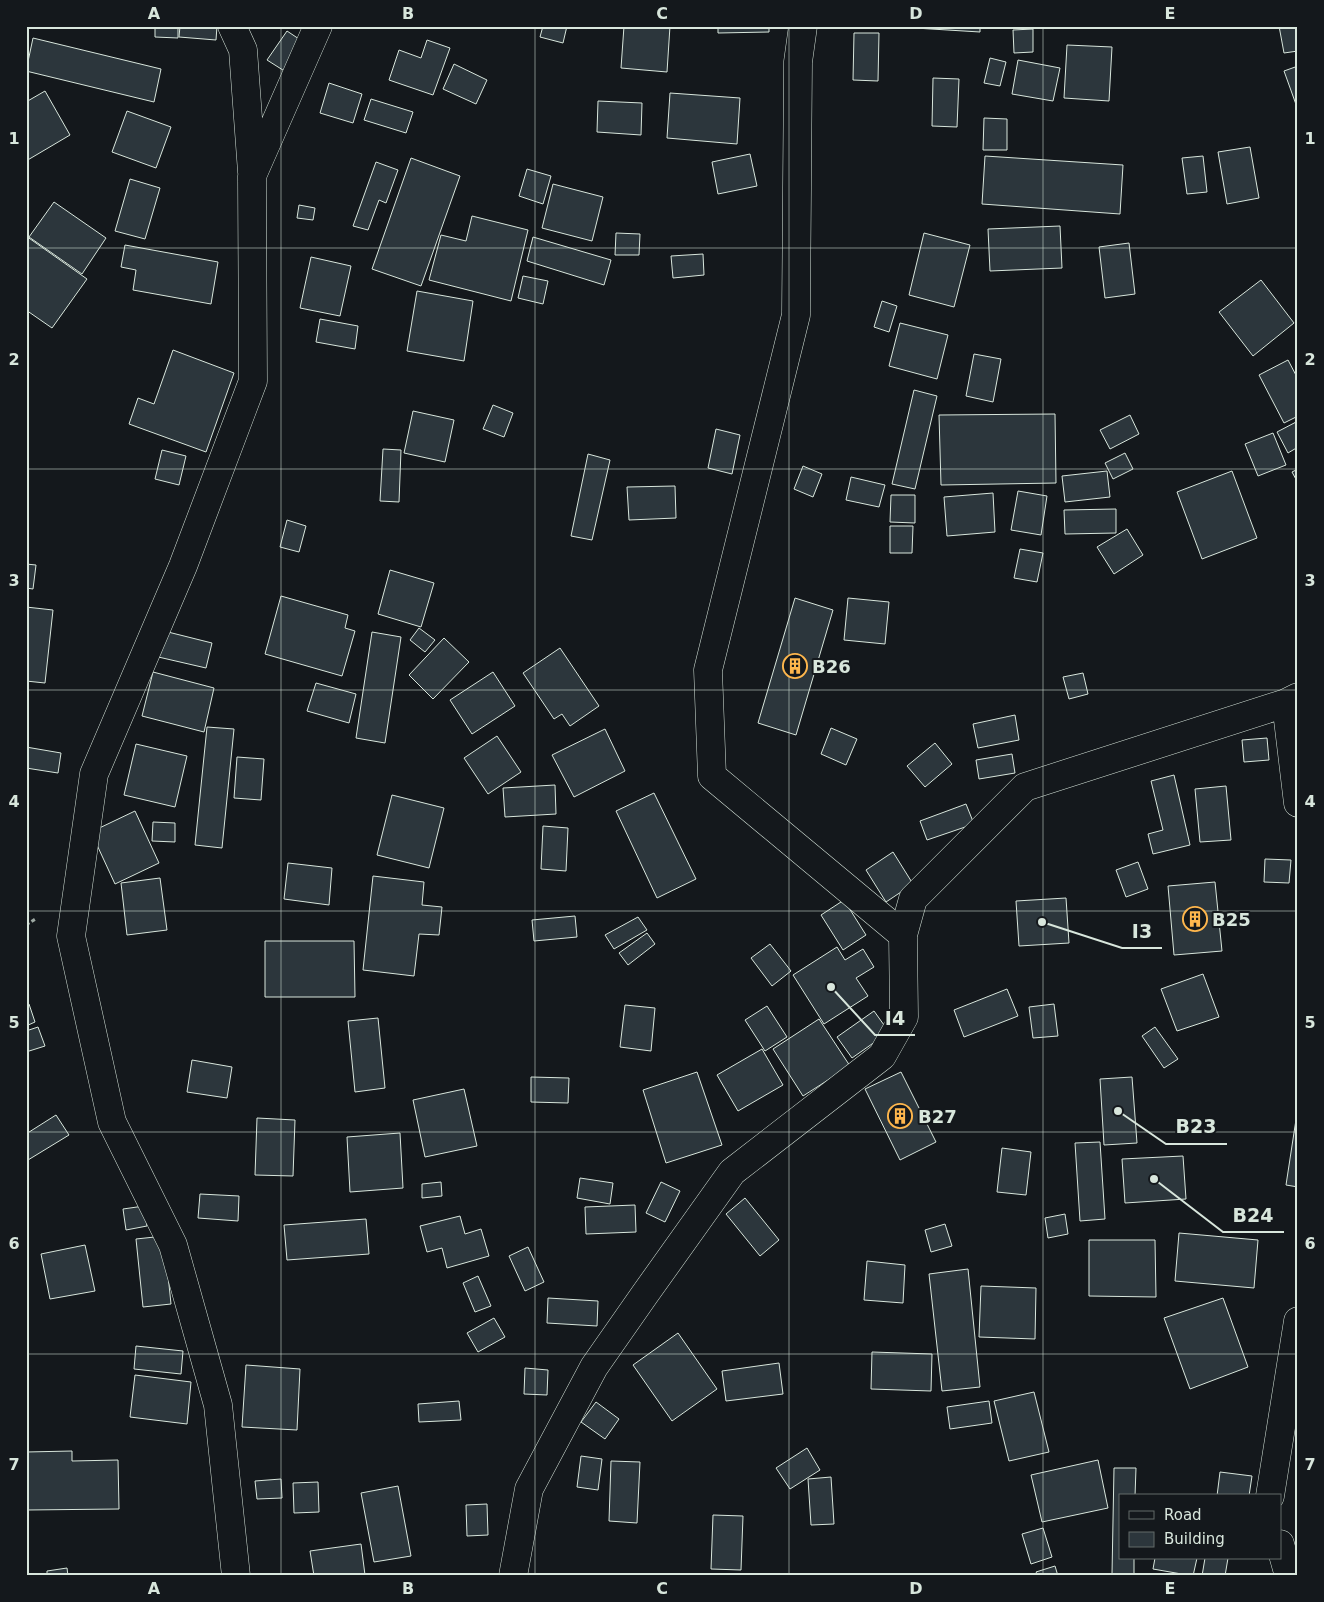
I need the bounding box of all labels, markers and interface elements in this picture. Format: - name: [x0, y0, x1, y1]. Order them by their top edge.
- text: A: [148, 4, 161, 23]
- text: B: [402, 4, 414, 23]
- text: C: [656, 4, 668, 23]
- text: D: [909, 4, 923, 23]
- text: E: [1165, 4, 1175, 23]
- text: 1: [8, 129, 20, 148]
- text: 1: [1304, 129, 1316, 148]
- text: 2: [8, 350, 20, 369]
- text: 2: [1304, 350, 1316, 369]
- text: 3: [8, 571, 20, 590]
- text: 3: [1304, 571, 1316, 590]
- building icon: B26: [782, 653, 808, 679]
- place label: B26: [812, 656, 851, 677]
- text: 4: [8, 792, 20, 811]
- text: 4: [1304, 792, 1316, 811]
- building icon: B25: [1182, 906, 1208, 932]
- place label: B25: [1212, 909, 1251, 930]
- callout: I3: [1122, 914, 1162, 948]
- text: I3: [1132, 920, 1152, 942]
- callout: I4: [875, 1001, 915, 1035]
- text: I4: [885, 1007, 905, 1029]
- text: 5: [8, 1013, 20, 1032]
- text: 5: [1304, 1013, 1316, 1032]
- building icon: B27: [887, 1103, 913, 1129]
- place label: B27: [918, 1106, 957, 1127]
- callout: B23: [1166, 1110, 1227, 1144]
- text: B23: [1176, 1115, 1216, 1137]
- callout: B24: [1223, 1198, 1284, 1232]
- text: B24: [1233, 1204, 1273, 1226]
- text: 6: [8, 1234, 20, 1253]
- text: 6: [1304, 1234, 1316, 1253]
- text: 7: [8, 1455, 20, 1474]
- text: 7: [1304, 1455, 1316, 1474]
- legend: [1119, 1494, 1282, 1560]
- text: Road: [1164, 1506, 1202, 1524]
- text: Building: [1164, 1530, 1225, 1548]
- text: A: [148, 1579, 161, 1598]
- text: B: [402, 1579, 414, 1598]
- text: C: [656, 1579, 668, 1598]
- text: D: [909, 1579, 923, 1598]
- text: E: [1165, 1579, 1175, 1598]

